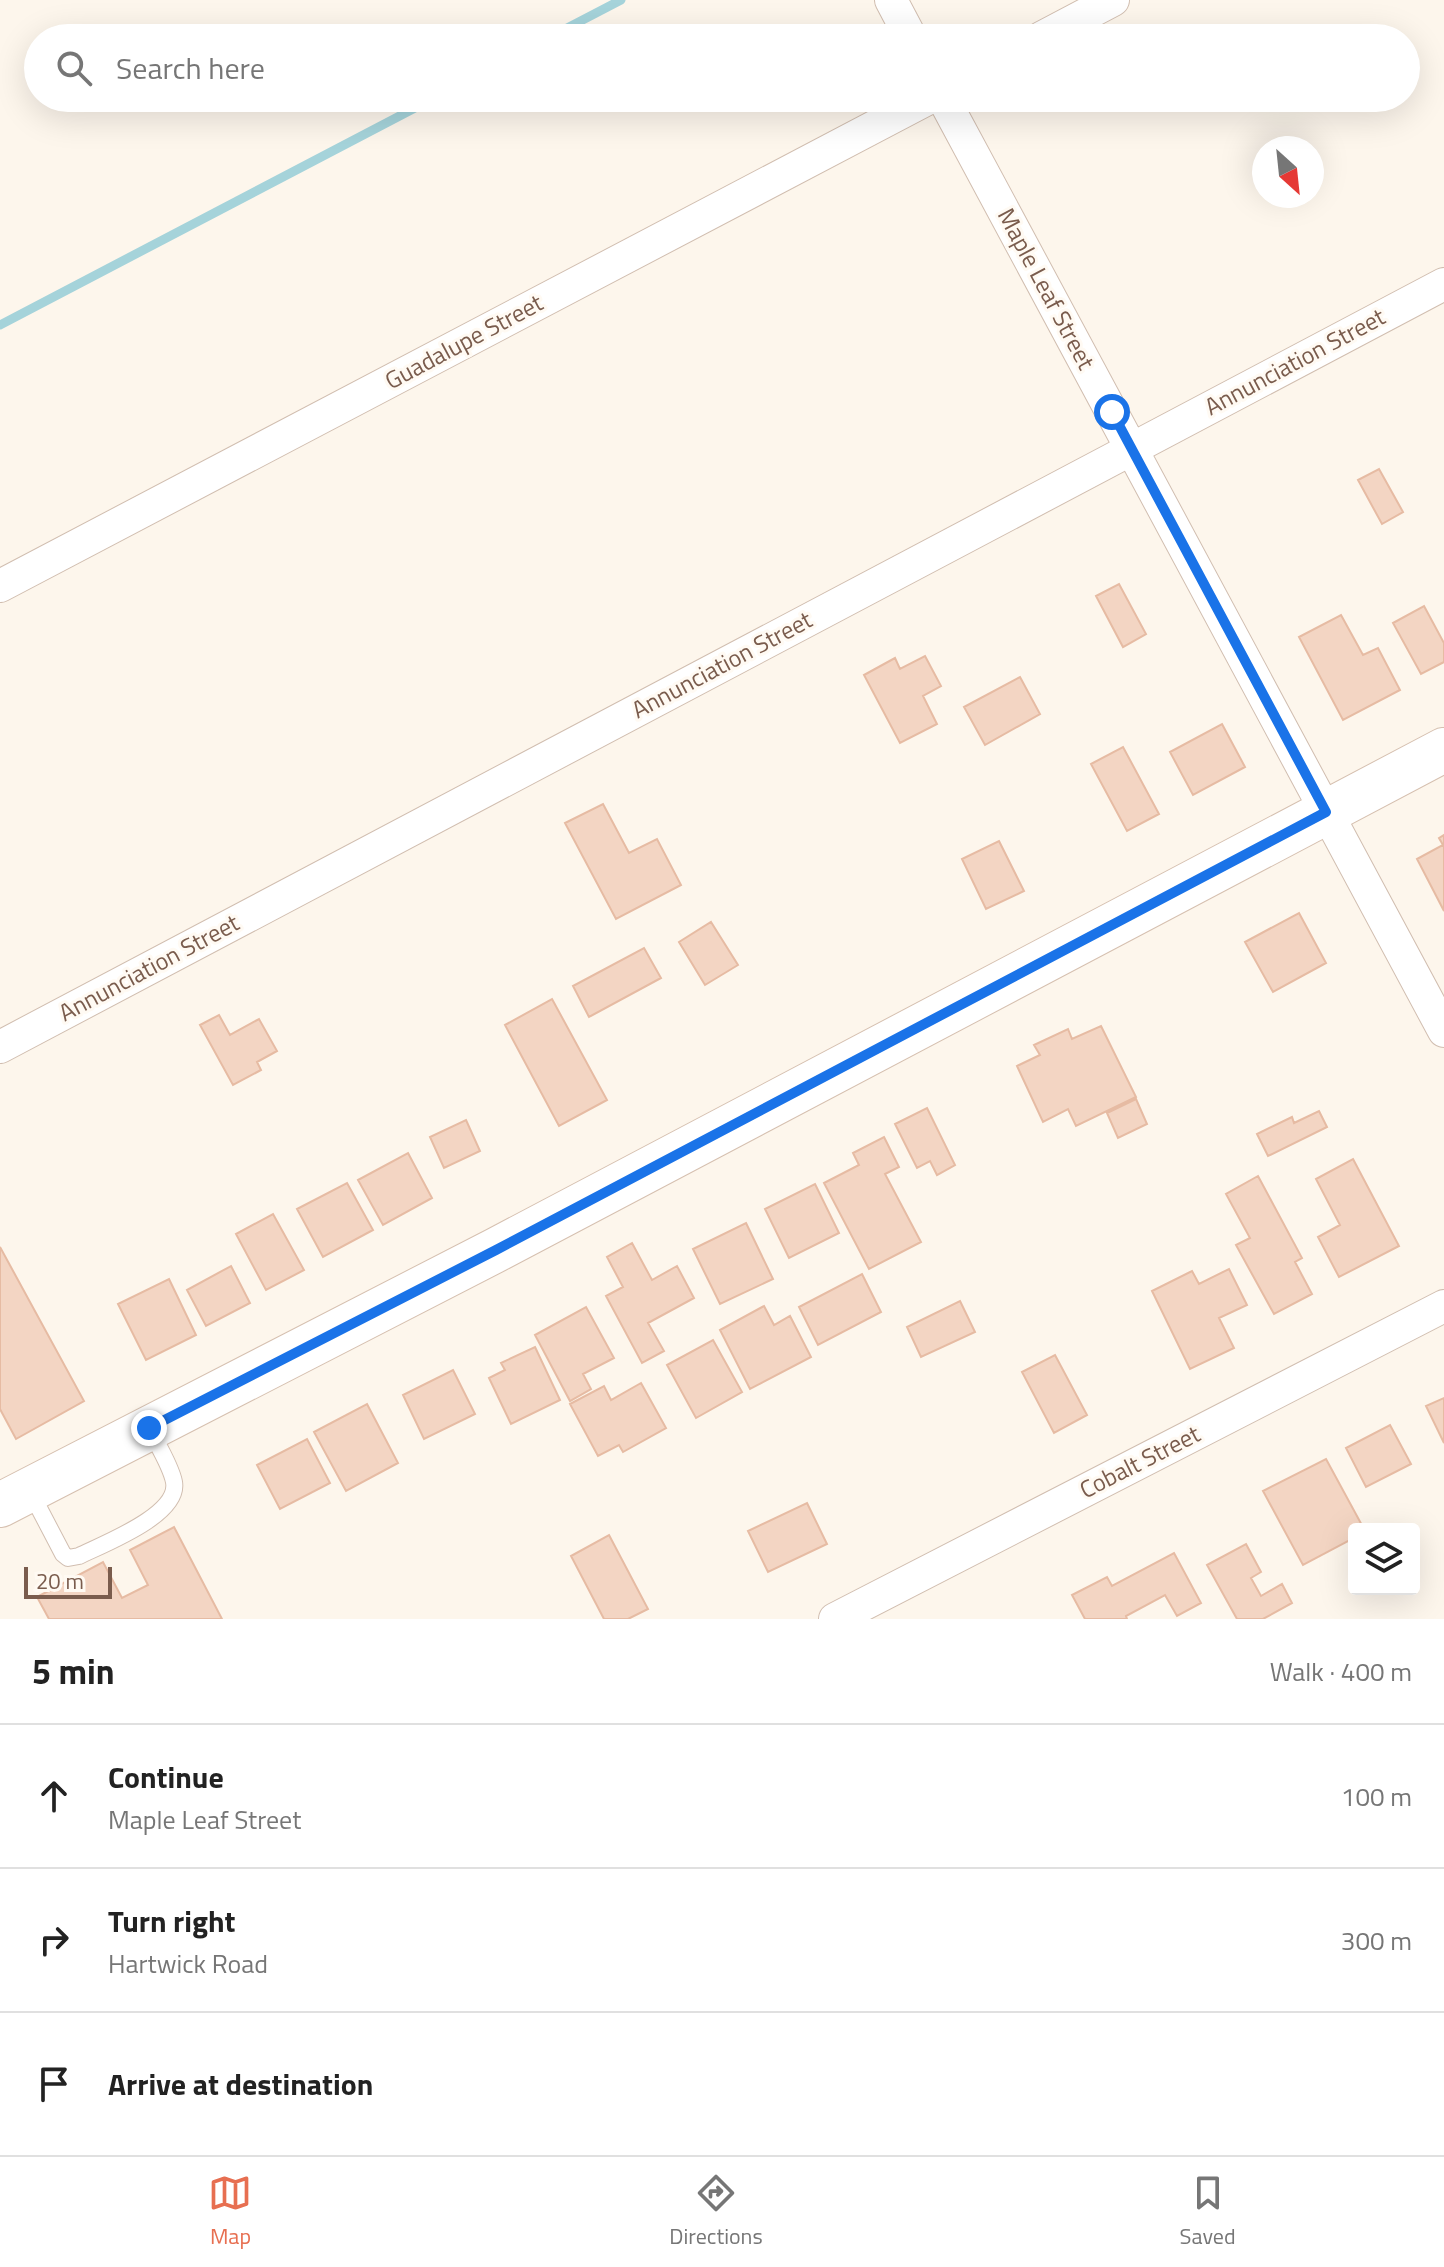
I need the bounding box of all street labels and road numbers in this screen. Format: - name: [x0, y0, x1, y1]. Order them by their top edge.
- street label: Maple Leaf Street: [989, 201, 1105, 376]
- street label: Guadalupe Street: [378, 284, 550, 398]
- street label: Annunciation Street: [1198, 298, 1392, 424]
- street label: Annunciation Street: [625, 601, 819, 727]
- street label: Annunciation Street: [52, 904, 246, 1030]
- street label: Cobalt Street: [1073, 1415, 1207, 1507]

